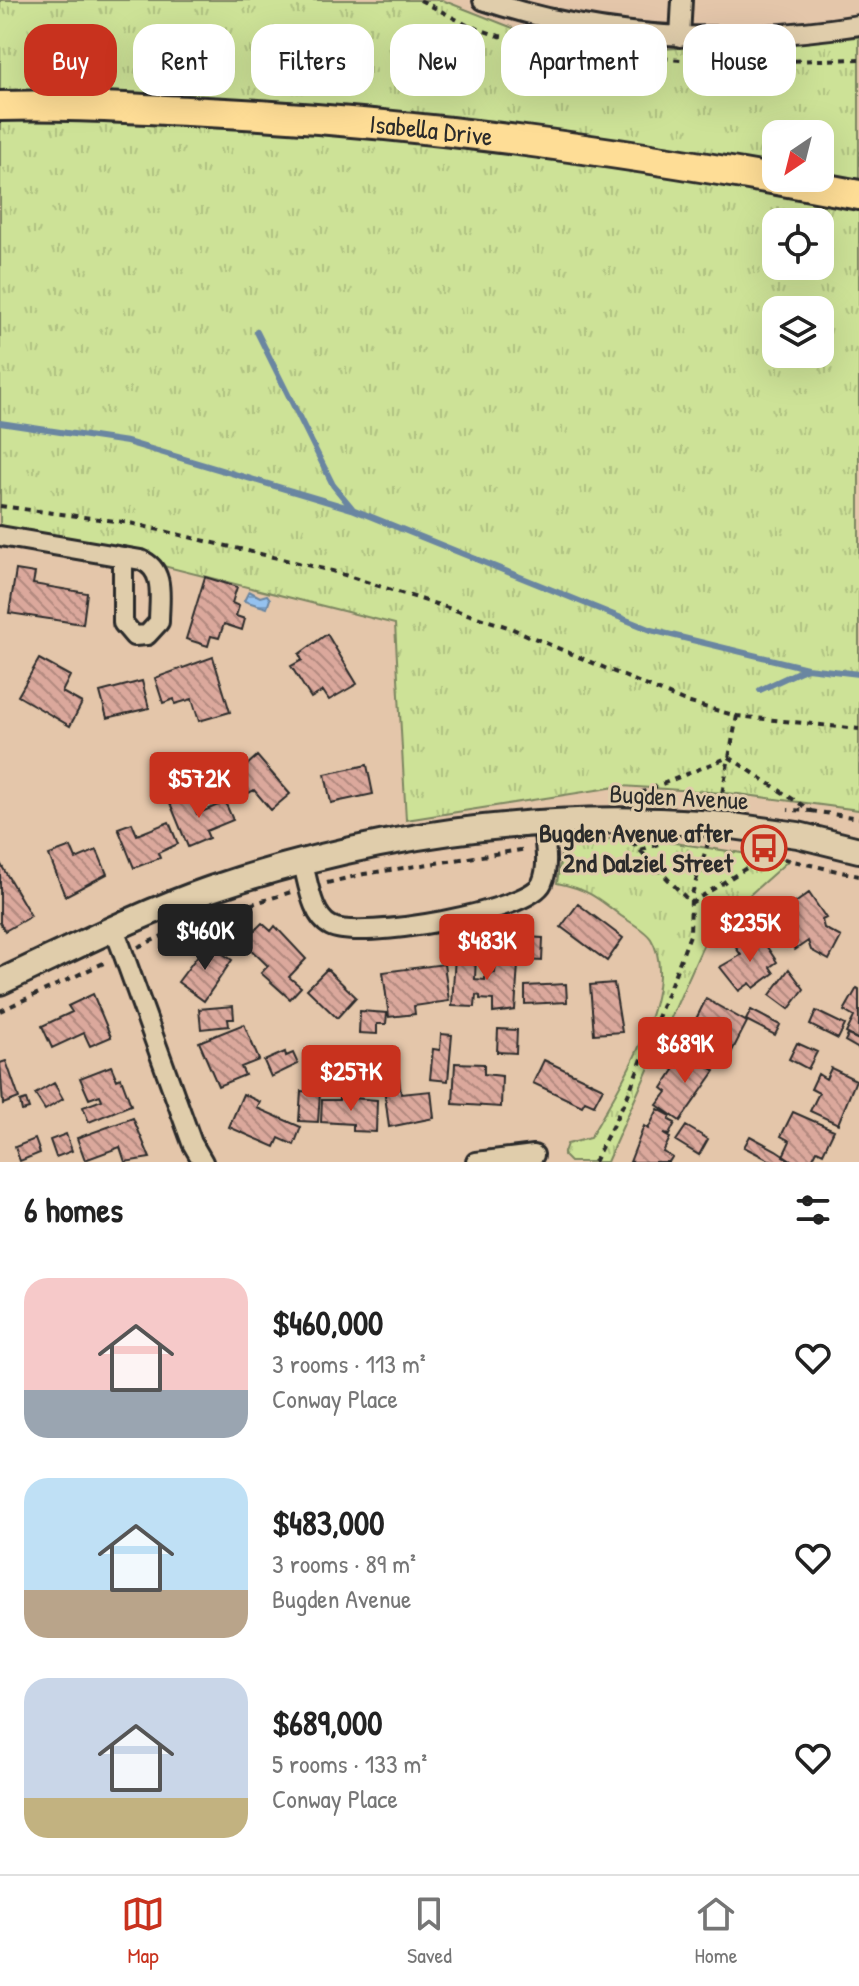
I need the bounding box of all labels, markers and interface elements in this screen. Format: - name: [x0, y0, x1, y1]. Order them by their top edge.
- chip: Buy: [24, 24, 117, 96]
- chip: Rent: [133, 24, 235, 96]
- chip: Filters: [251, 24, 374, 96]
- chip: New: [390, 24, 485, 96]
- chip: Apartment: [501, 24, 667, 96]
- chip: House: [683, 24, 796, 96]
- street label: Isabella Drive: [368, 106, 495, 154]
- north arrow: [762, 120, 834, 192]
- map controls: [762, 120, 834, 368]
- button: locate: [762, 208, 834, 280]
- button: layers: [762, 296, 834, 368]
- pin: $572K: [143, 752, 255, 820]
- text: $572K: [168, 760, 230, 795]
- street label: Bugden Avenue: [609, 775, 750, 818]
- place label: Bugden Avenue after 2nd Dalziel Street: [539, 815, 734, 880]
- bus stop icon: Bugden Avenue after 2nd Dalziel Street: [740, 824, 788, 872]
- pin: $235K: [694, 896, 806, 964]
- pin: $460K: [149, 904, 261, 972]
- text: $235K: [719, 904, 781, 939]
- text: $460K: [176, 912, 234, 947]
- pin: $483K: [431, 914, 543, 982]
- text: $483K: [457, 922, 517, 957]
- pin: $689K: [629, 1017, 741, 1085]
- text: $689K: [656, 1025, 714, 1060]
- pin: $257K: [295, 1045, 407, 1113]
- text: $257K: [320, 1053, 382, 1088]
- text: 6 homes: [24, 1187, 123, 1233]
- icon: filters: [791, 1188, 835, 1232]
- text: $460,000: [272, 1300, 383, 1346]
- icon: home: [88, 1310, 184, 1406]
- icon: heart: [791, 1336, 835, 1380]
- text: 3 rooms · 113 m²: [272, 1346, 426, 1381]
- text: Conway Place: [272, 1381, 398, 1416]
- text: $483,000: [272, 1500, 385, 1546]
- icon: home: [88, 1510, 184, 1606]
- icon: heart: [791, 1536, 835, 1580]
- text: 3 rooms · 89 m²: [272, 1546, 416, 1581]
- text: Bugden Avenue: [272, 1581, 411, 1616]
- text: $689,000: [272, 1700, 383, 1746]
- icon: home: [88, 1710, 184, 1806]
- icon: heart: [791, 1736, 835, 1780]
- text: 5 rooms · 133 m²: [272, 1746, 427, 1781]
- text: Conway Place: [272, 1781, 398, 1816]
- tab: Map: [121, 1892, 165, 1970]
- tab: Saved: [407, 1892, 452, 1970]
- tab: Home: [694, 1892, 738, 1970]

